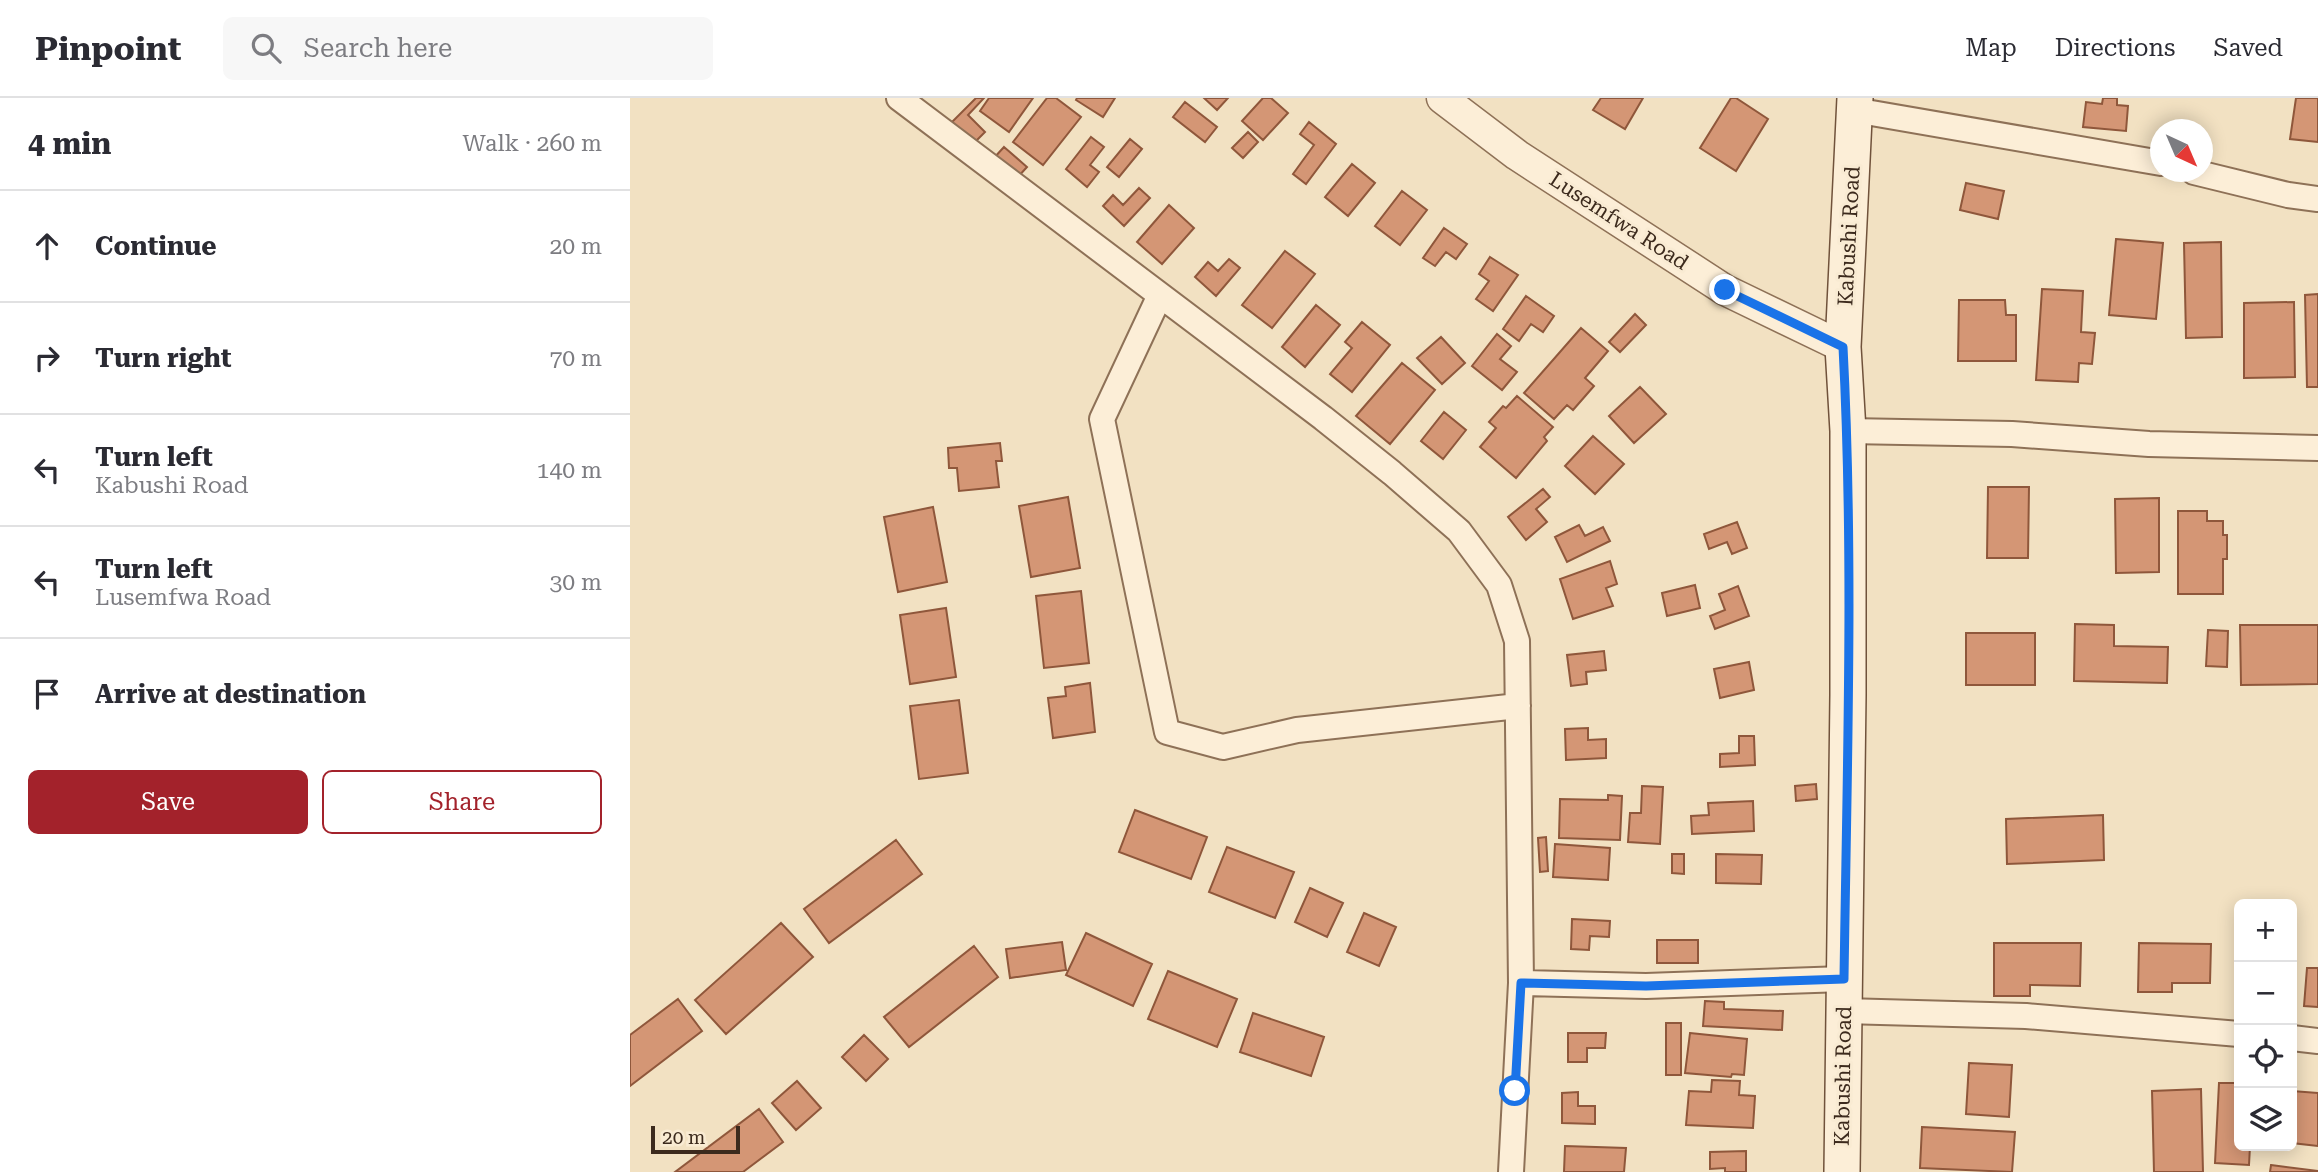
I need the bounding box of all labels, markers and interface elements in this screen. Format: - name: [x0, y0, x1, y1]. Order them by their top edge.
- search box: [223, 17, 713, 80]
- text: Pinpoint: [35, 29, 181, 68]
- icon: search: [247, 29, 285, 67]
- text: Search here: [303, 33, 452, 63]
- text: Map: [1965, 34, 2017, 62]
- text: Directions: [2055, 34, 2175, 62]
- text: Saved: [2213, 34, 2283, 62]
- north arrow: [2150, 119, 2213, 182]
- text: 4 min: [28, 126, 111, 161]
- text: Walk · 260 m: [463, 130, 602, 157]
- street label: Kabushi Road: [1833, 165, 1865, 307]
- street label: Lusemfwa Road: [1545, 167, 1693, 275]
- icon: ahead: [28, 227, 66, 265]
- text: Continue: [95, 231, 217, 261]
- text: 20 m: [549, 233, 602, 260]
- route end: [1709, 274, 1740, 305]
- icon: right: [28, 339, 66, 377]
- text: Turn right: [95, 343, 231, 373]
- text: 70 m: [549, 345, 602, 372]
- text: Turn left: [95, 442, 213, 472]
- icon: left: [28, 451, 66, 489]
- text: 140 m: [537, 457, 602, 484]
- text: Kabushi Road: [95, 472, 249, 499]
- text: Turn left: [95, 554, 213, 584]
- icon: left: [28, 563, 66, 601]
- text: 30 m: [549, 569, 602, 596]
- text: Lusemfwa Road: [95, 584, 271, 611]
- icon: arrive: [28, 675, 66, 713]
- text: Arrive at destination: [95, 679, 366, 709]
- button: Save: [28, 770, 308, 834]
- button: Share: [322, 770, 602, 834]
- map controls: [2234, 899, 2297, 1151]
- button: +: [2234, 899, 2297, 962]
- button: −: [2234, 962, 2297, 1025]
- street label: Kabushi Road: [1830, 1005, 1856, 1146]
- button: locate: [2234, 1025, 2297, 1088]
- route start: [1499, 1075, 1530, 1106]
- button: layers: [2234, 1088, 2297, 1151]
- scale bar: [651, 1123, 740, 1155]
- text: 20 m: [662, 1126, 705, 1149]

